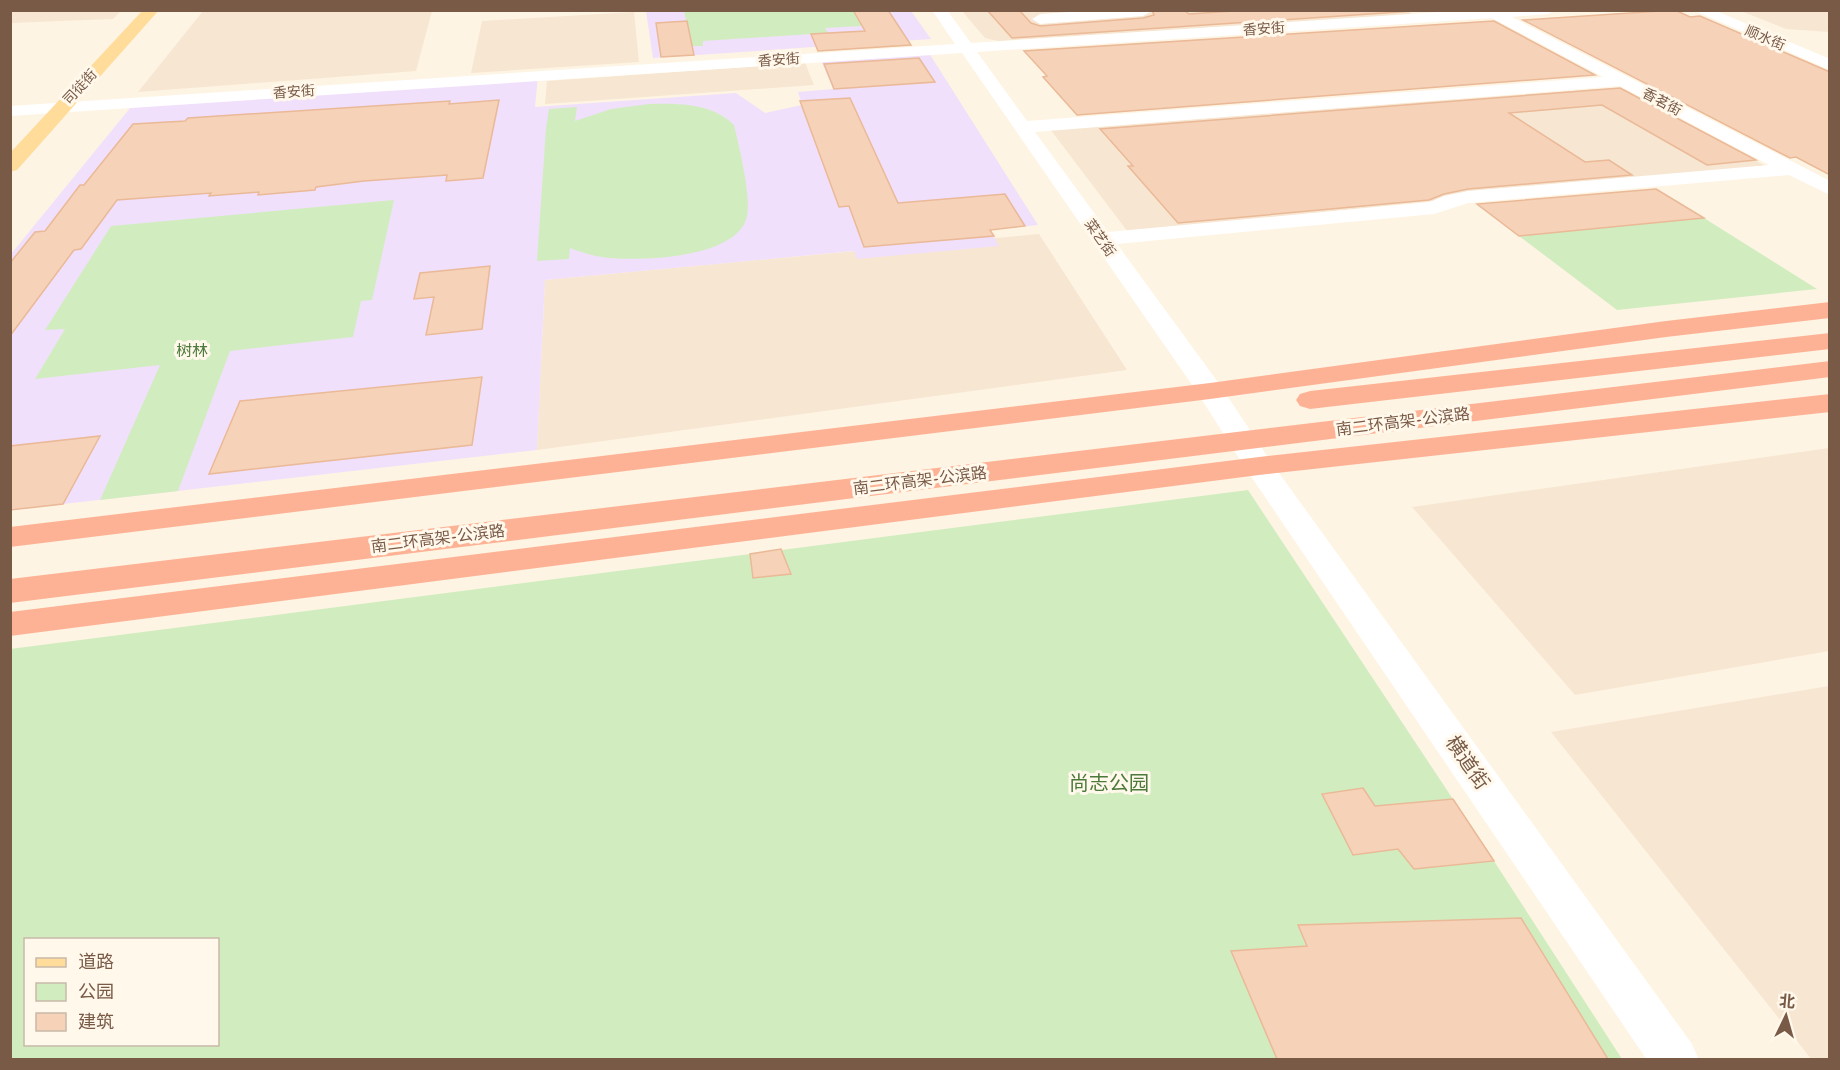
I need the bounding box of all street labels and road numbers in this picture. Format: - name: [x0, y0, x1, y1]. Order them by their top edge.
- street label: 香安街: [1242, 19, 1286, 39]
- street label: 顺水街: [1742, 22, 1788, 54]
- street label: 香安街: [757, 50, 801, 70]
- street label: 司徒街: [59, 66, 101, 108]
- street label: 香安街: [272, 82, 316, 102]
- street label: 香茗街: [1639, 85, 1685, 119]
- street label: 菜艺街: [1081, 216, 1119, 260]
- street label: 南二环高架-公滨路: [1335, 404, 1471, 440]
- street label: 南二环高架-公滨路: [852, 463, 988, 499]
- street label: 南二环高架-公滨路: [370, 521, 506, 557]
- street label: 横道街: [1440, 732, 1494, 794]

